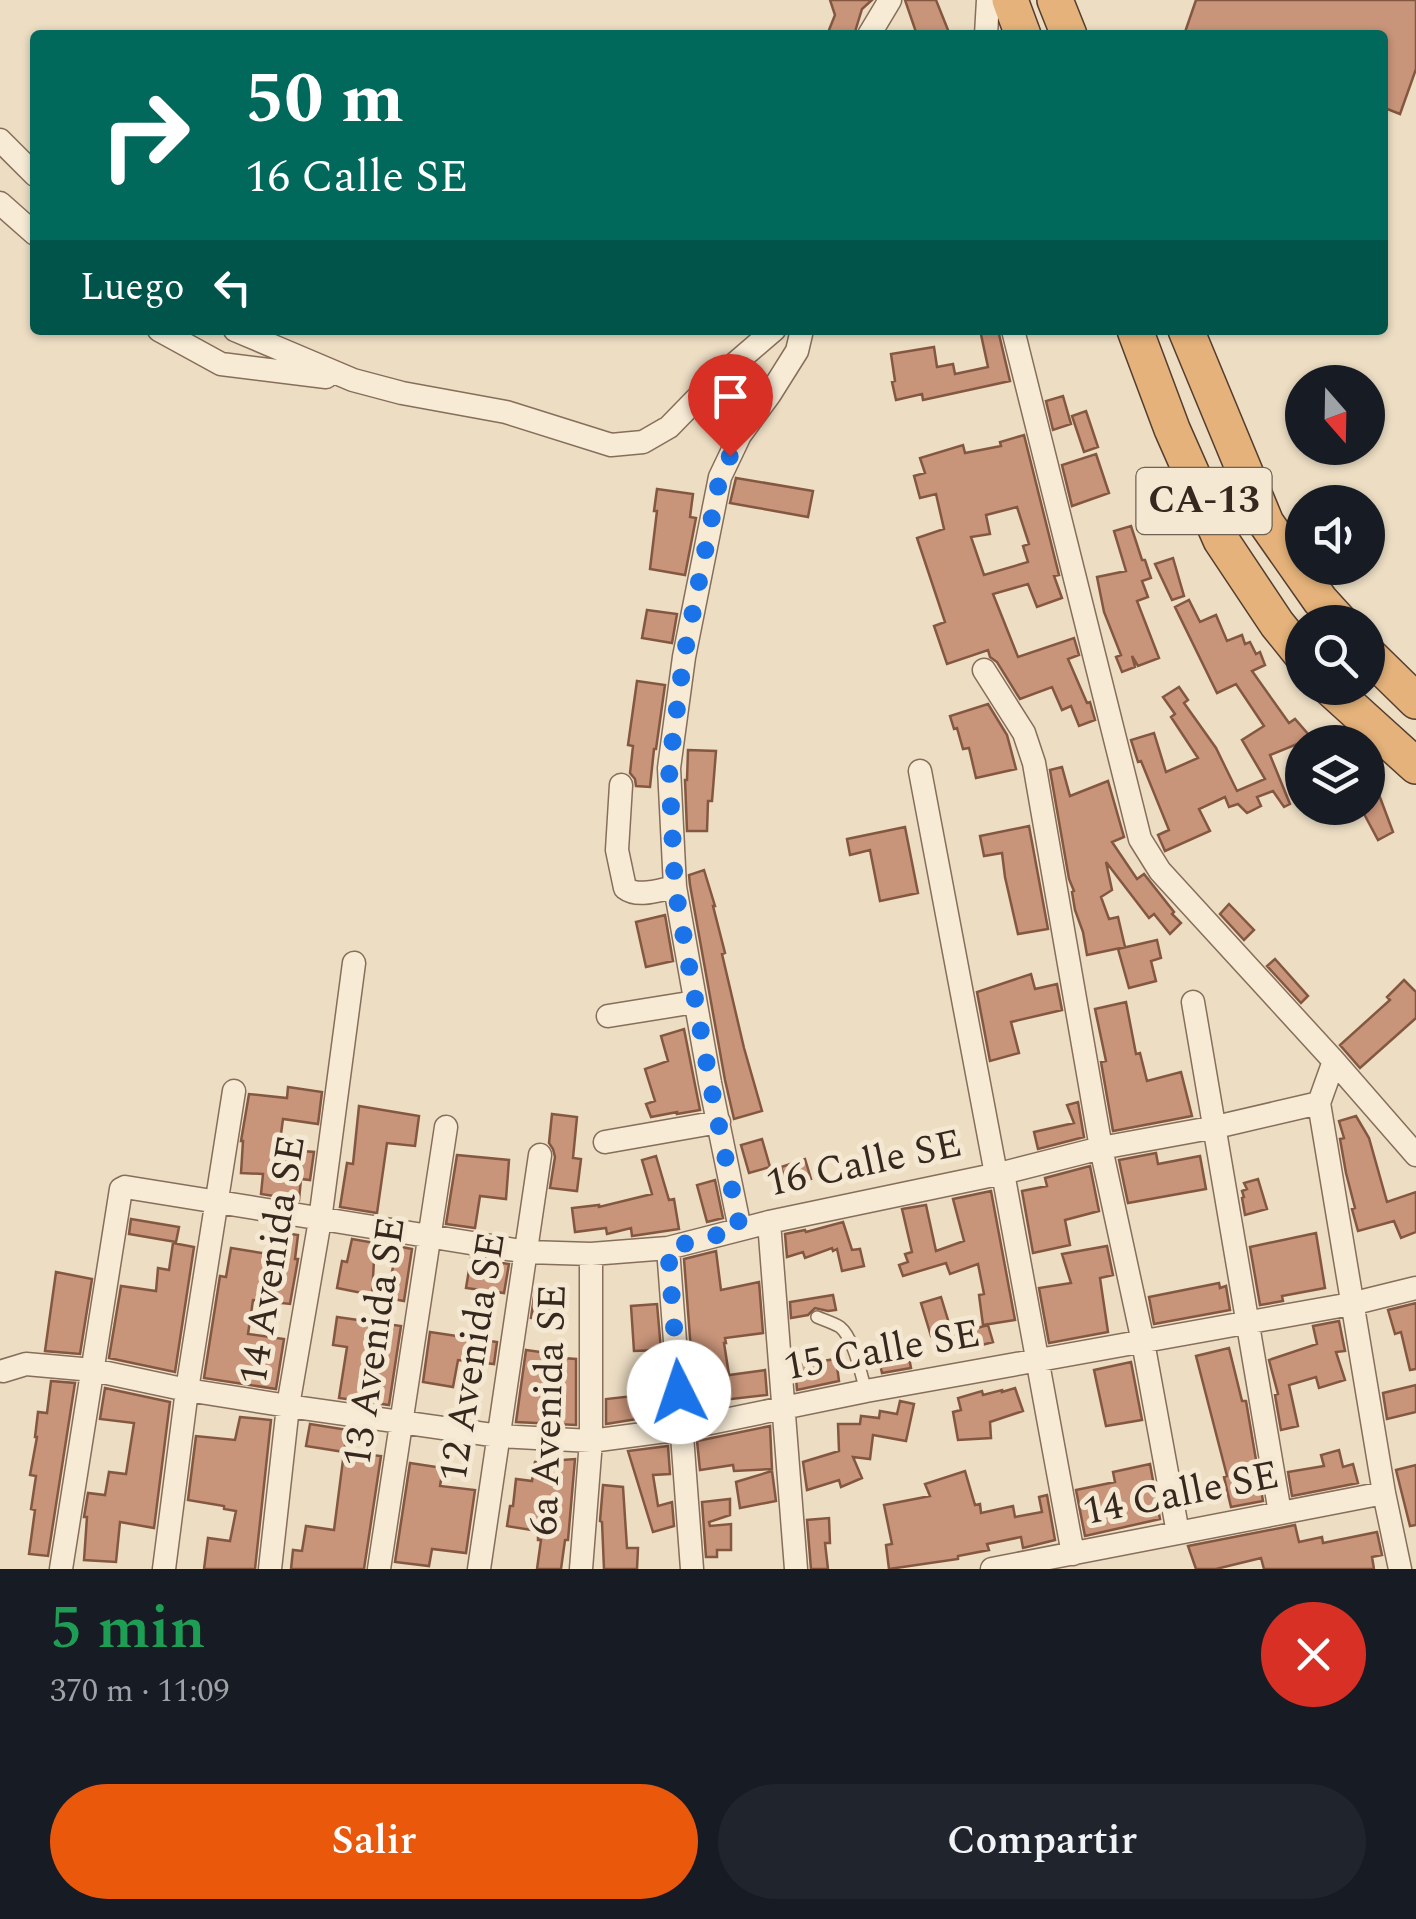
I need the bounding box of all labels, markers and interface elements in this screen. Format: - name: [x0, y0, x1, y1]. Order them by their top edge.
- text: 50 m: [245, 47, 404, 153]
- icon: right: [80, 70, 210, 200]
- text: 16 Calle SE: [245, 143, 468, 212]
- text: Luego: [80, 259, 185, 317]
- icon: left: [205, 260, 260, 315]
- pin: [688, 354, 773, 457]
- north arrow: [1285, 365, 1385, 465]
- map controls: [1285, 365, 1385, 825]
- icon: arrive: [703, 369, 758, 424]
- road number: CA-13: [1136, 468, 1272, 534]
- button: sound: [1285, 485, 1385, 585]
- button: search: [1285, 605, 1385, 705]
- button: layers: [1285, 725, 1385, 825]
- street label: 16 Calle SE: [761, 1114, 967, 1214]
- street label: 14 Avenida SE: [223, 1131, 323, 1389]
- street label: 13 Avenida SE: [327, 1213, 423, 1471]
- street label: 12 Avenida SE: [423, 1228, 523, 1486]
- street label: 6a Avenida SE: [514, 1283, 584, 1537]
- street label: 15 Calle SE: [779, 1304, 985, 1398]
- position arrow: [627, 1340, 731, 1444]
- street label: 14 Calle SE: [1078, 1445, 1284, 1543]
- text: 5 min: [50, 1583, 206, 1675]
- button: close: [1261, 1602, 1366, 1707]
- text: 370 m · 11:09: [50, 1667, 230, 1716]
- button: Salir: [50, 1784, 698, 1899]
- button: Compartir: [718, 1784, 1366, 1899]

